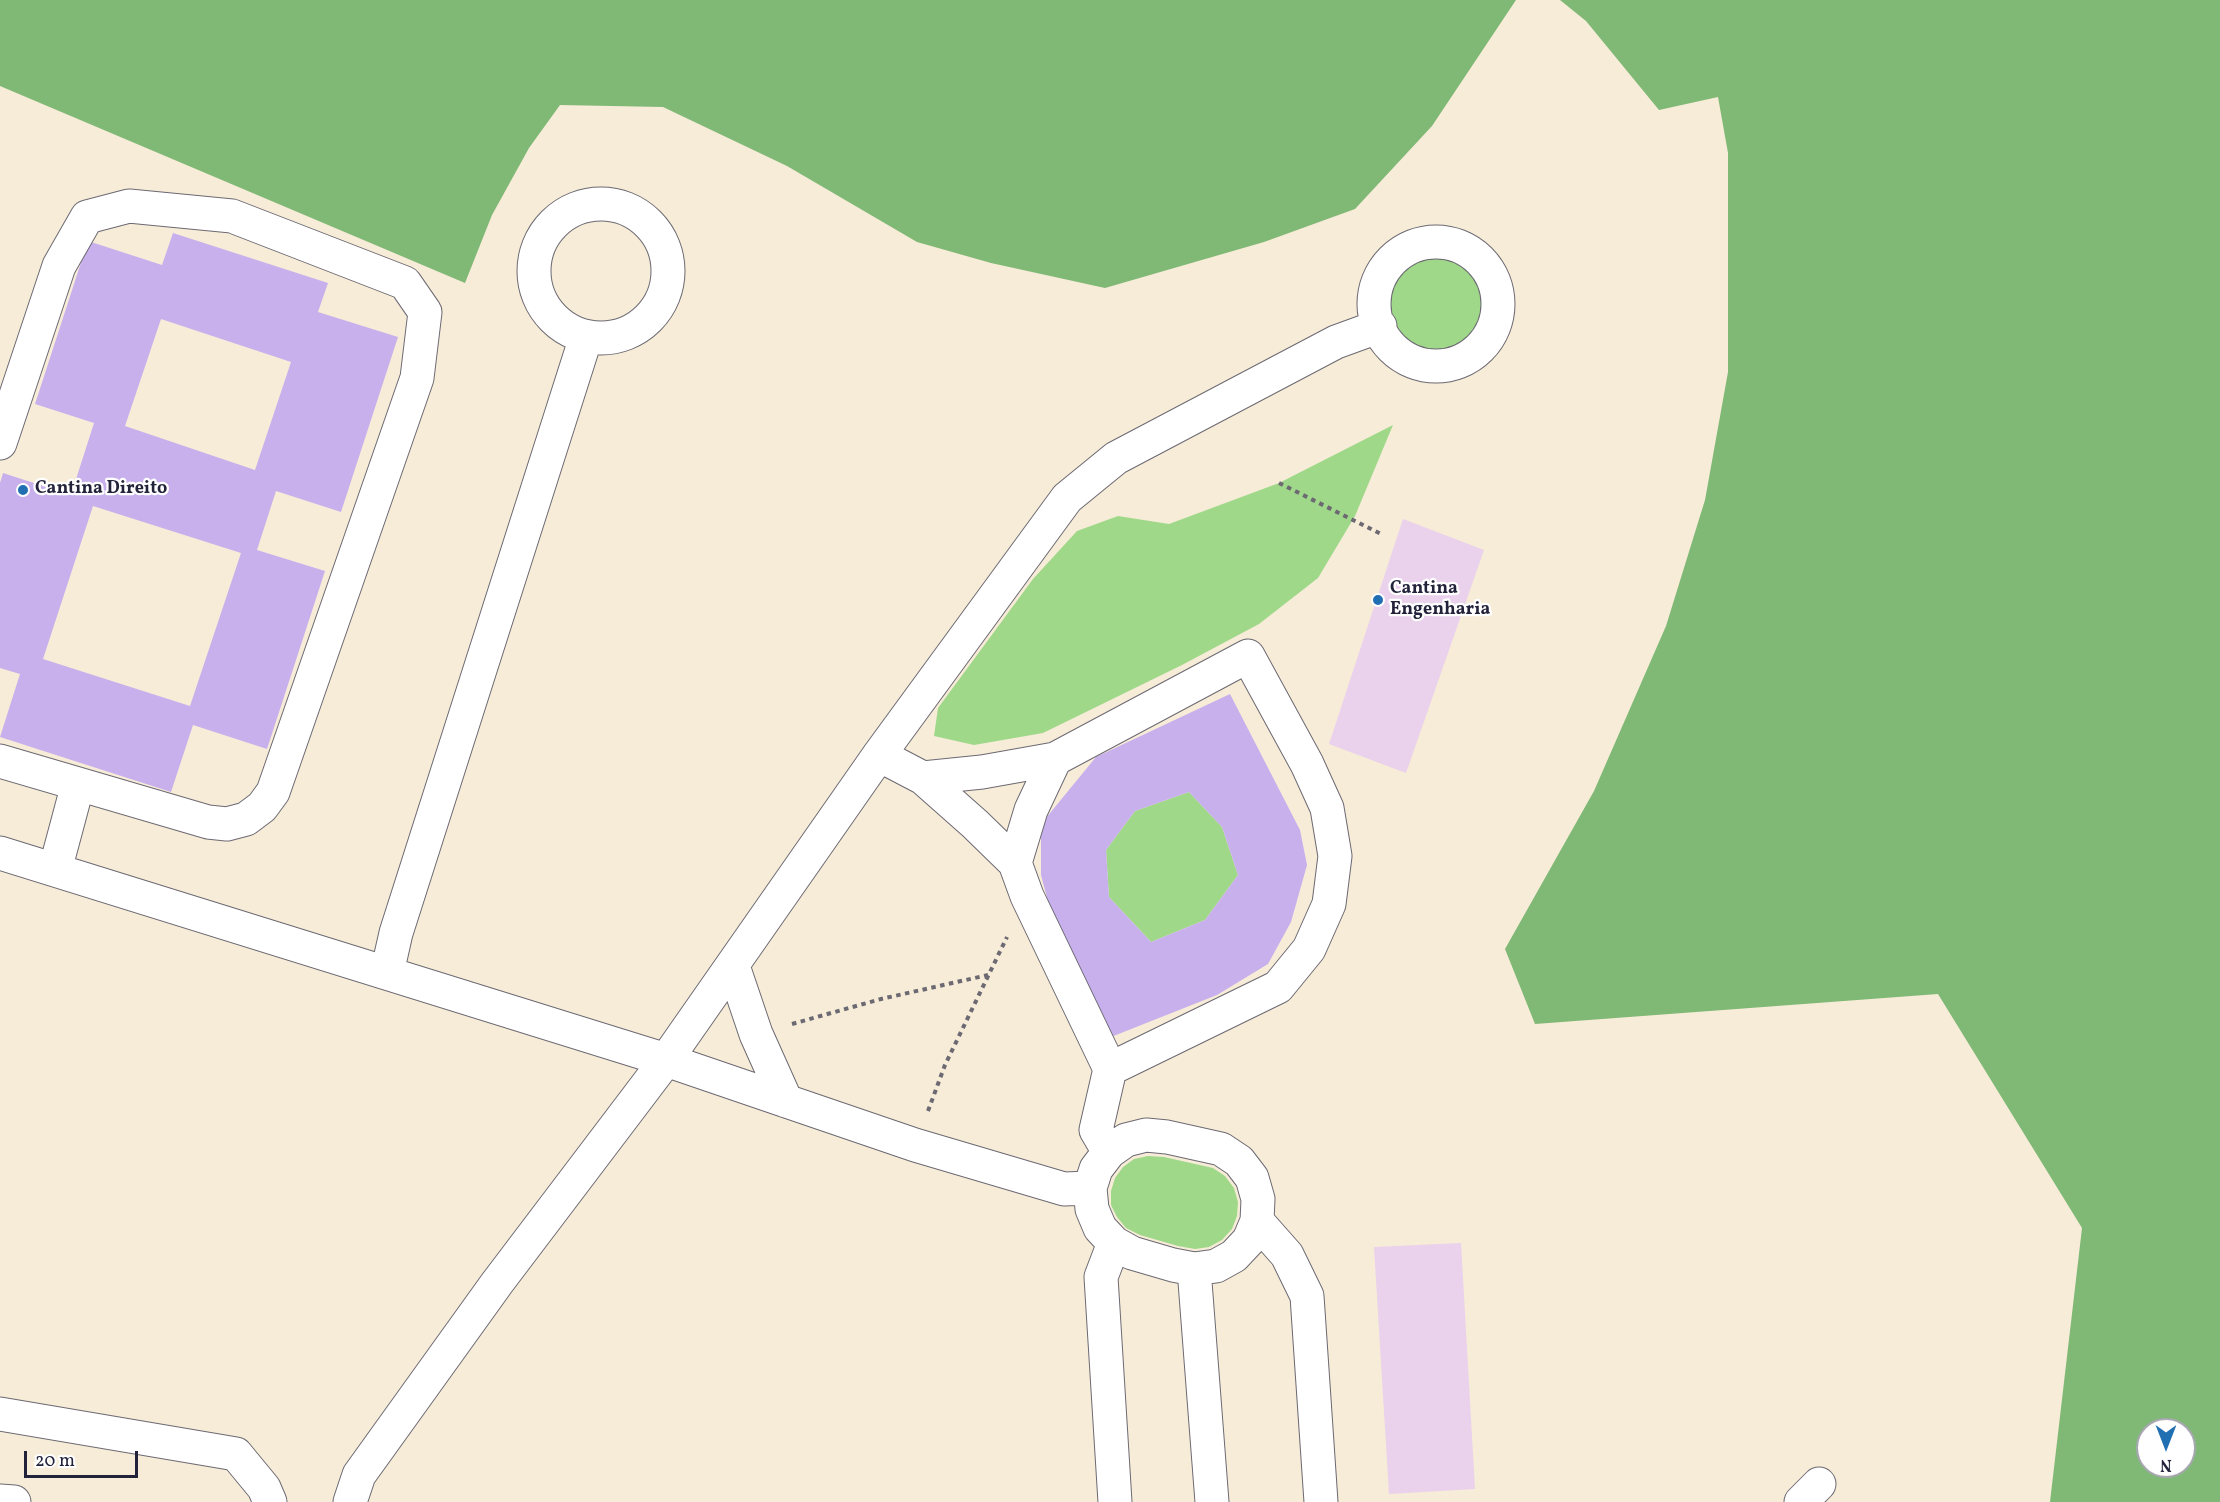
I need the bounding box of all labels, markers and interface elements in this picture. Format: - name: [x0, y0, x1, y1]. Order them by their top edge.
- place label: Cantina Direito: [35, 479, 167, 501]
- marker: Cantina Direito: [16, 483, 30, 497]
- place label: Cantina Engenharia: [1390, 579, 1490, 622]
- marker: Cantina Engenharia: [1371, 593, 1385, 607]
- north arrow: [2136, 1418, 2196, 1478]
- scale bar: [27, 1439, 141, 1477]
- text: 20 m: [35, 1449, 75, 1474]
- text: N: [2160, 1453, 2172, 1475]

